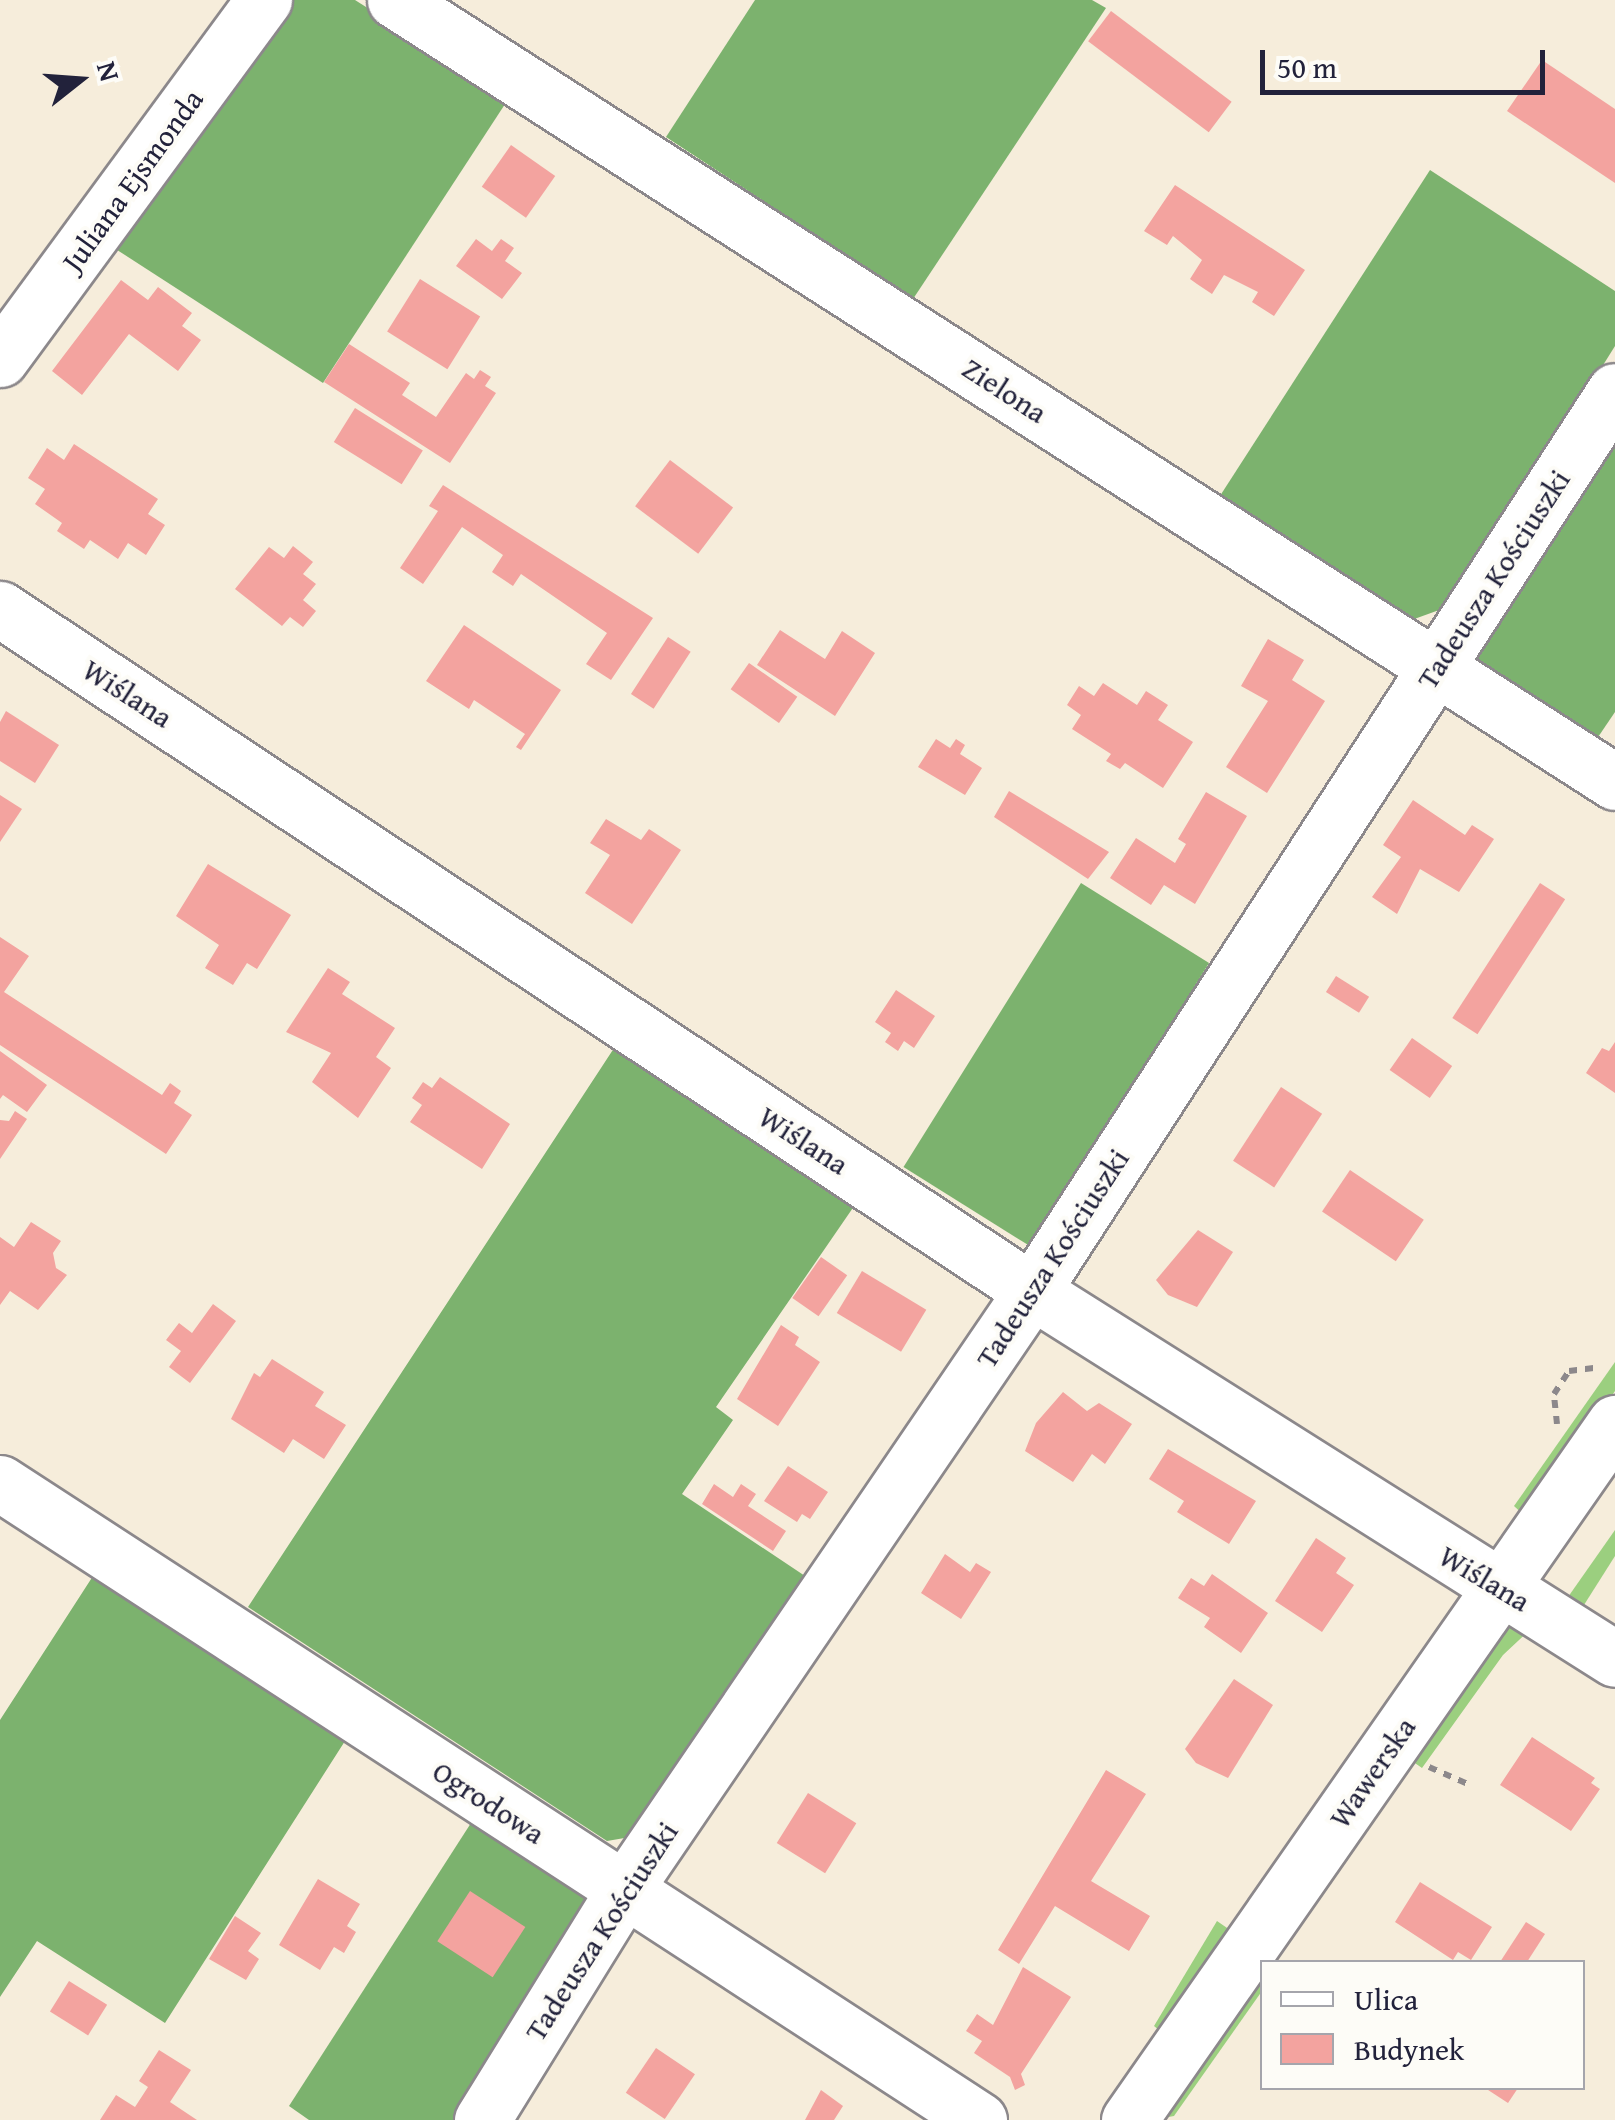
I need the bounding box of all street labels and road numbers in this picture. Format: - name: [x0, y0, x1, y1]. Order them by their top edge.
- street label: Juliana Ejsmonda: [54, 82, 210, 278]
- street label: Zielona: [956, 350, 1054, 430]
- street label: Tadeusza Kościuszki: [1409, 463, 1577, 695]
- street label: Wiślana: [76, 651, 180, 735]
- street label: Wiślana: [752, 1098, 856, 1182]
- street label: Tadeusza Kościuszki: [968, 1142, 1136, 1374]
- street label: Wiślana: [1433, 1537, 1537, 1619]
- street label: Wawerska: [1321, 1710, 1423, 1834]
- street label: Ogrodowa: [426, 1753, 552, 1851]
- street label: Tadeusza Kościuszki: [517, 1815, 685, 2047]

